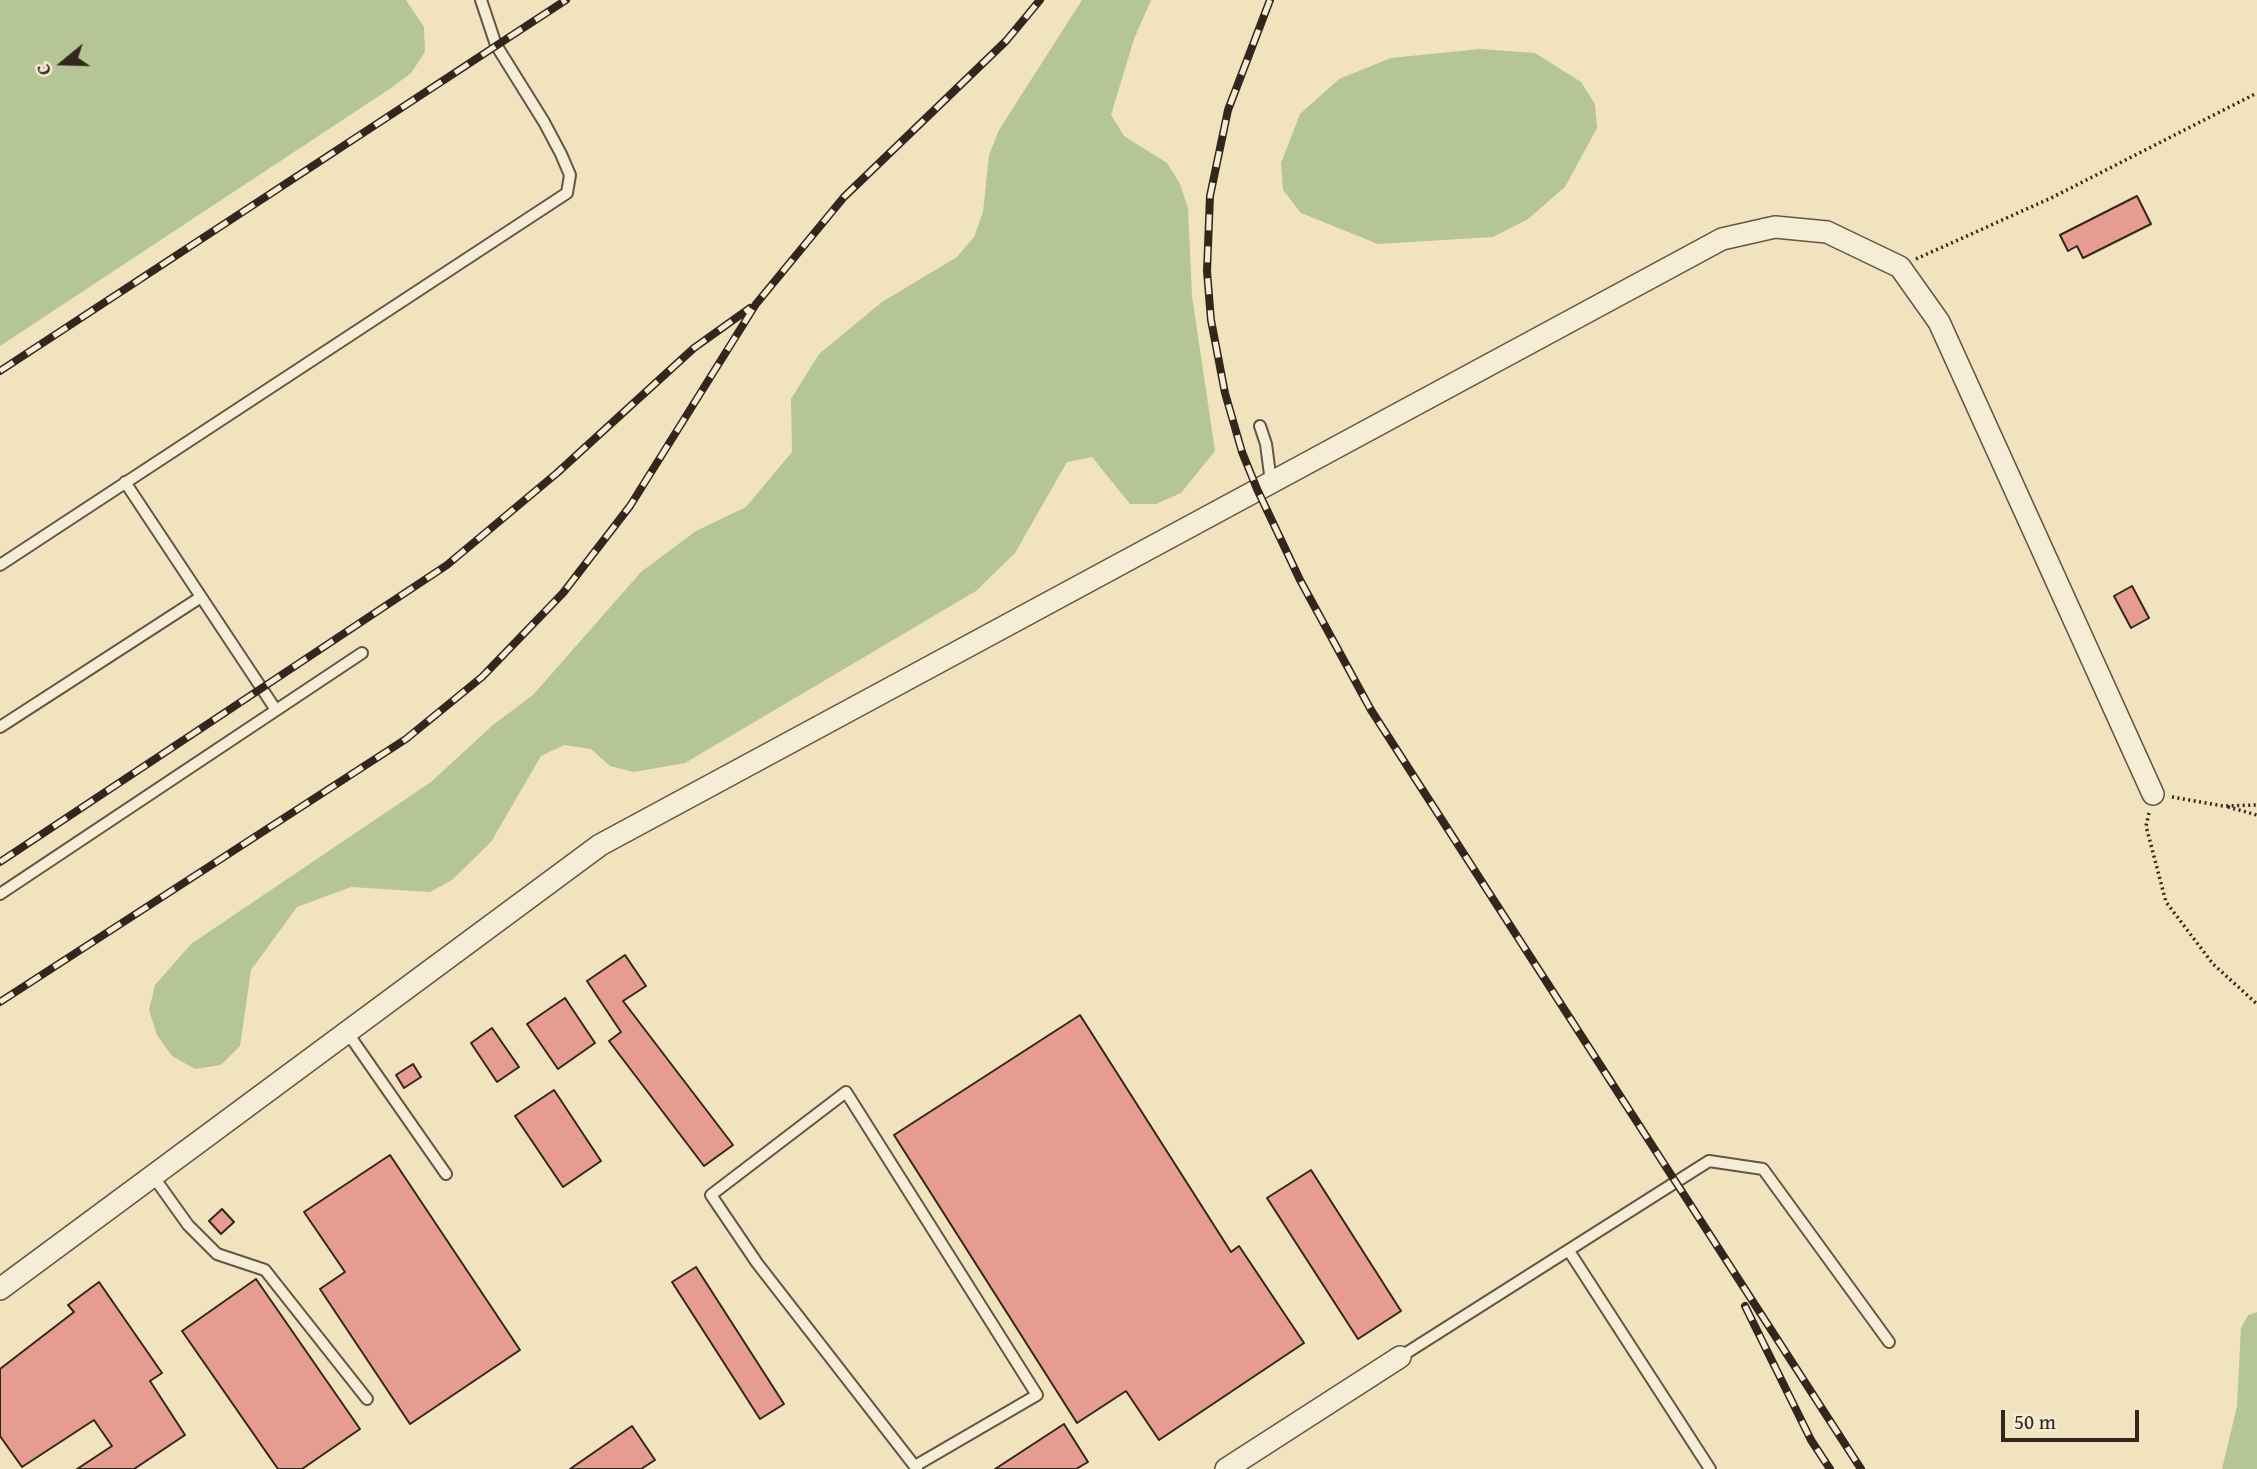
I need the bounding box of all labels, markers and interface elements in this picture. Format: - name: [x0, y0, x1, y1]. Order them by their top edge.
- north arrow: [28, 28, 98, 98]
- text: С: [28, 60, 58, 79]
- scale bar: [2005, 1396, 2143, 1440]
- text: 50 m: [2014, 1406, 2056, 1437]

